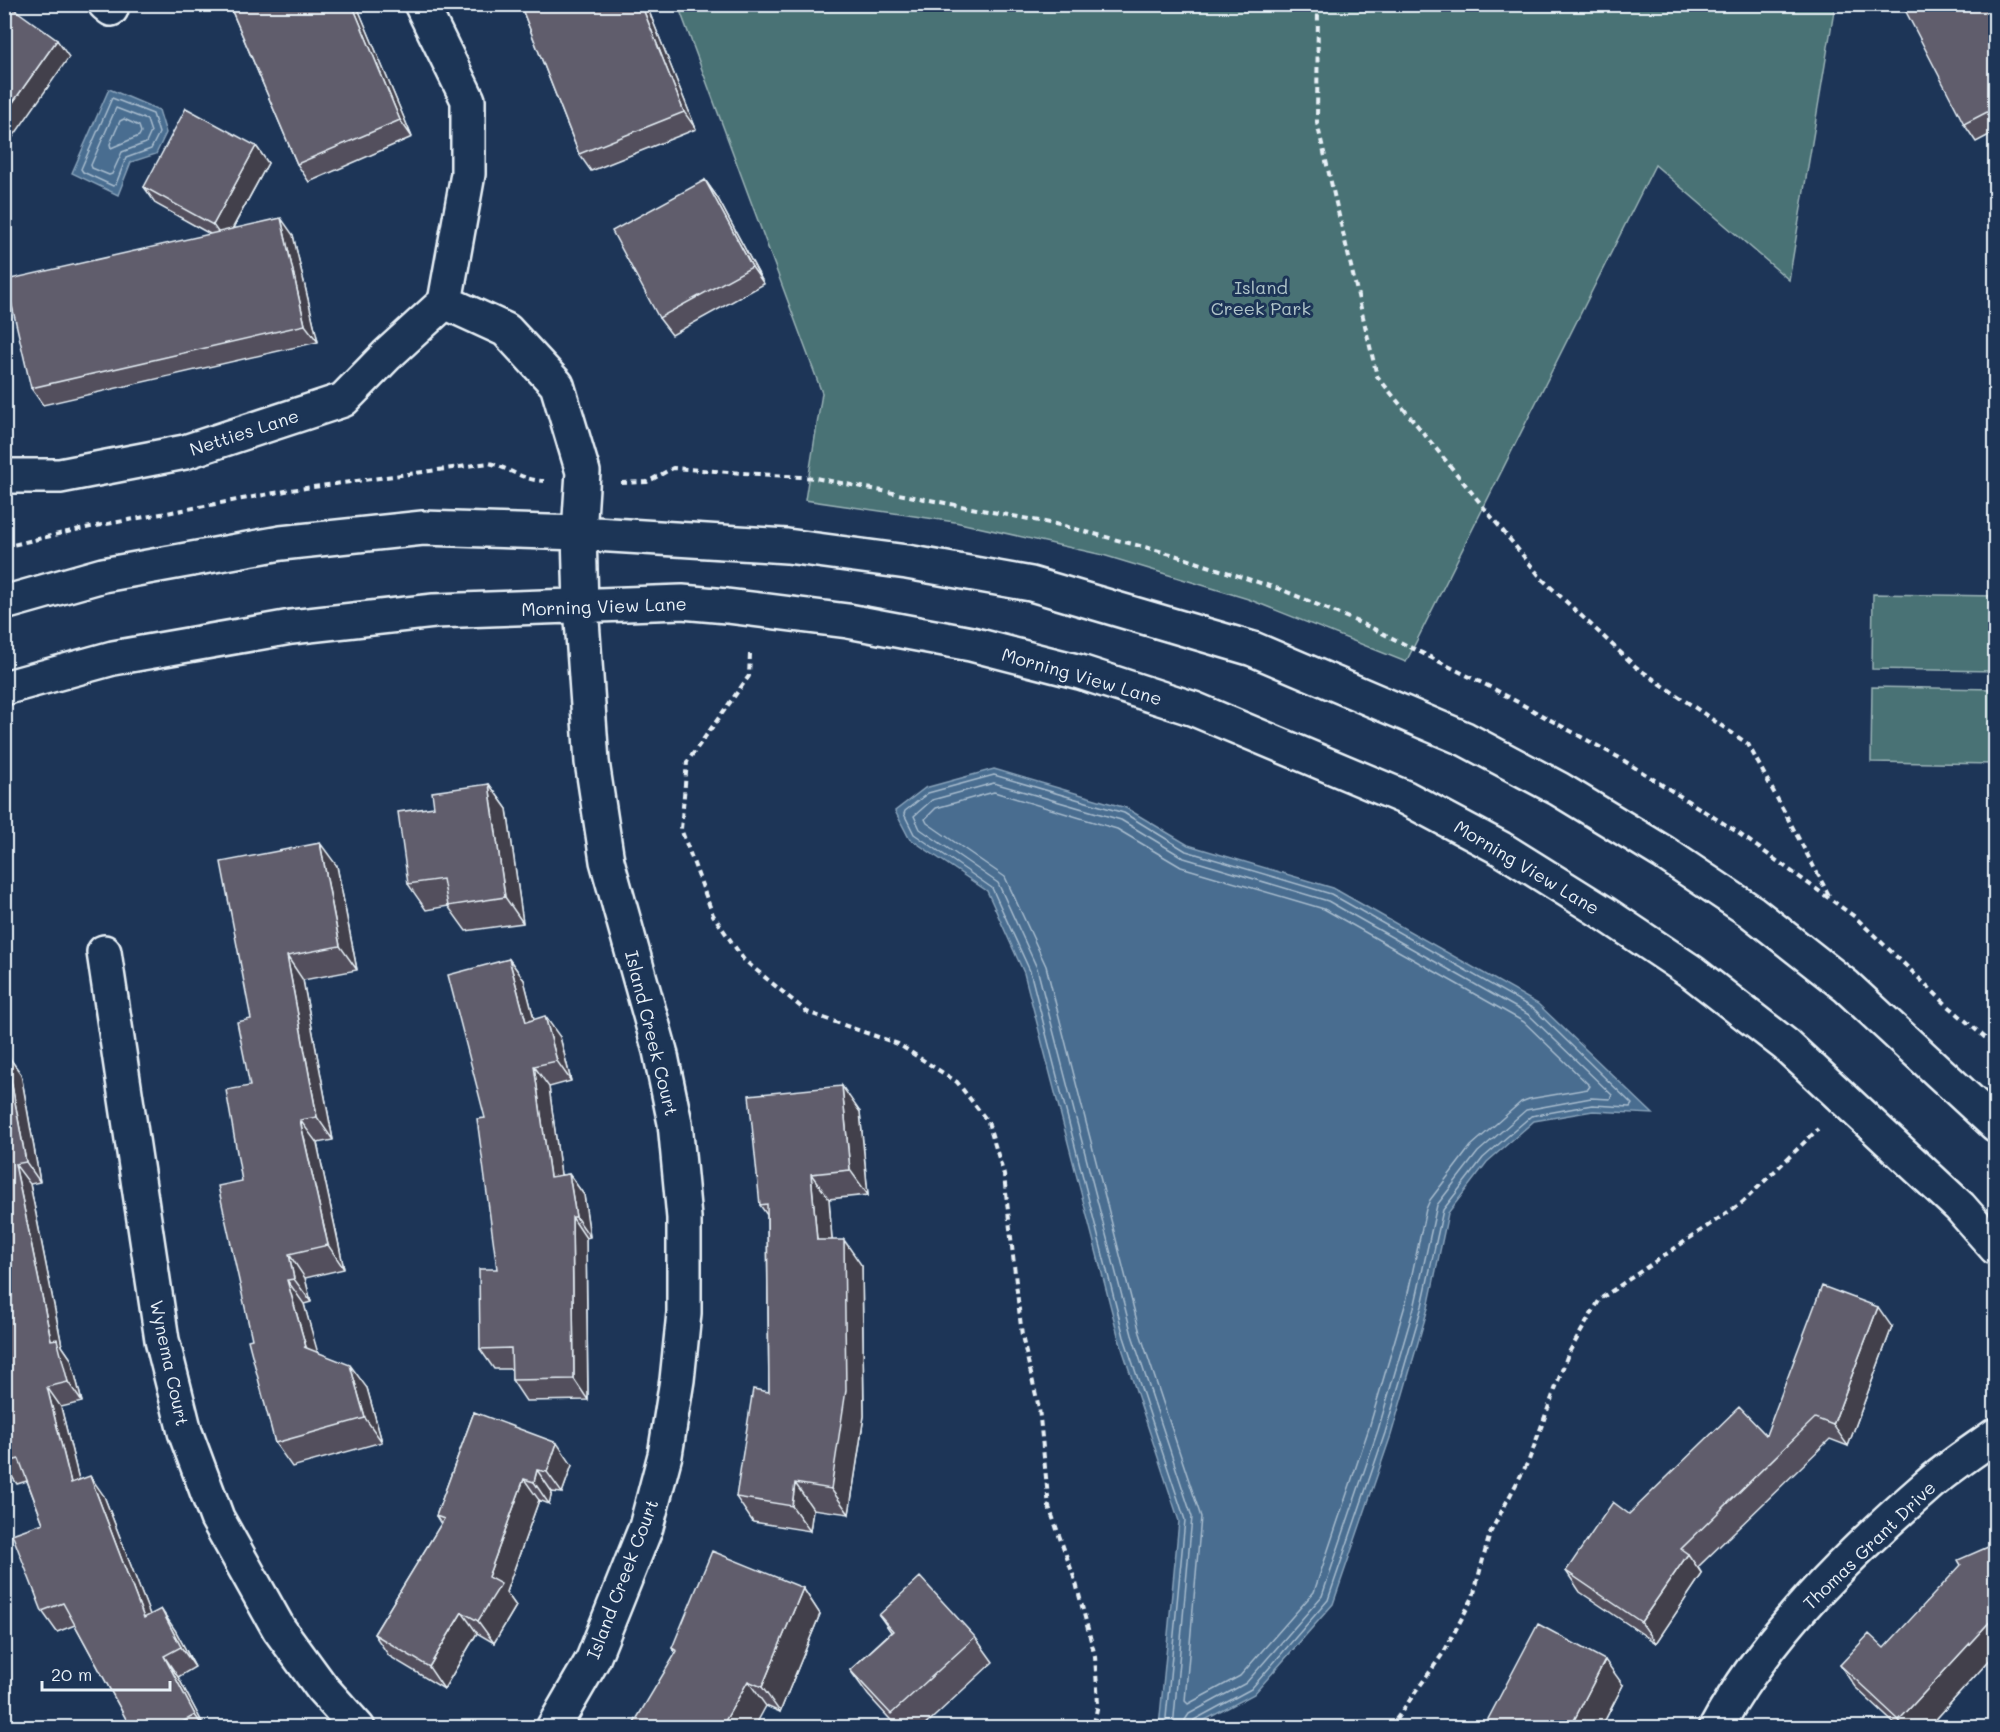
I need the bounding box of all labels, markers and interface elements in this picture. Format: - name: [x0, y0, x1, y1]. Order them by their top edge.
- park label: Island Creek Park: [1211, 275, 1311, 320]
- street label: Netties Lane: [186, 403, 302, 461]
- street label: Morning View Lane: [521, 591, 687, 621]
- street label: Morning View Lane: [999, 642, 1165, 710]
- street label: Morning View Lane: [1450, 814, 1604, 920]
- street label: Island Creek Court: [620, 948, 684, 1118]
- street label: Wynema Court: [145, 1298, 195, 1428]
- street label: Thomas Grant Drive: [1797, 1475, 1941, 1615]
- street label: Island Creek Court: [580, 1496, 664, 1662]
- scale bar: [42, 1654, 170, 1692]
- text: 20 m: [51, 1662, 92, 1686]

